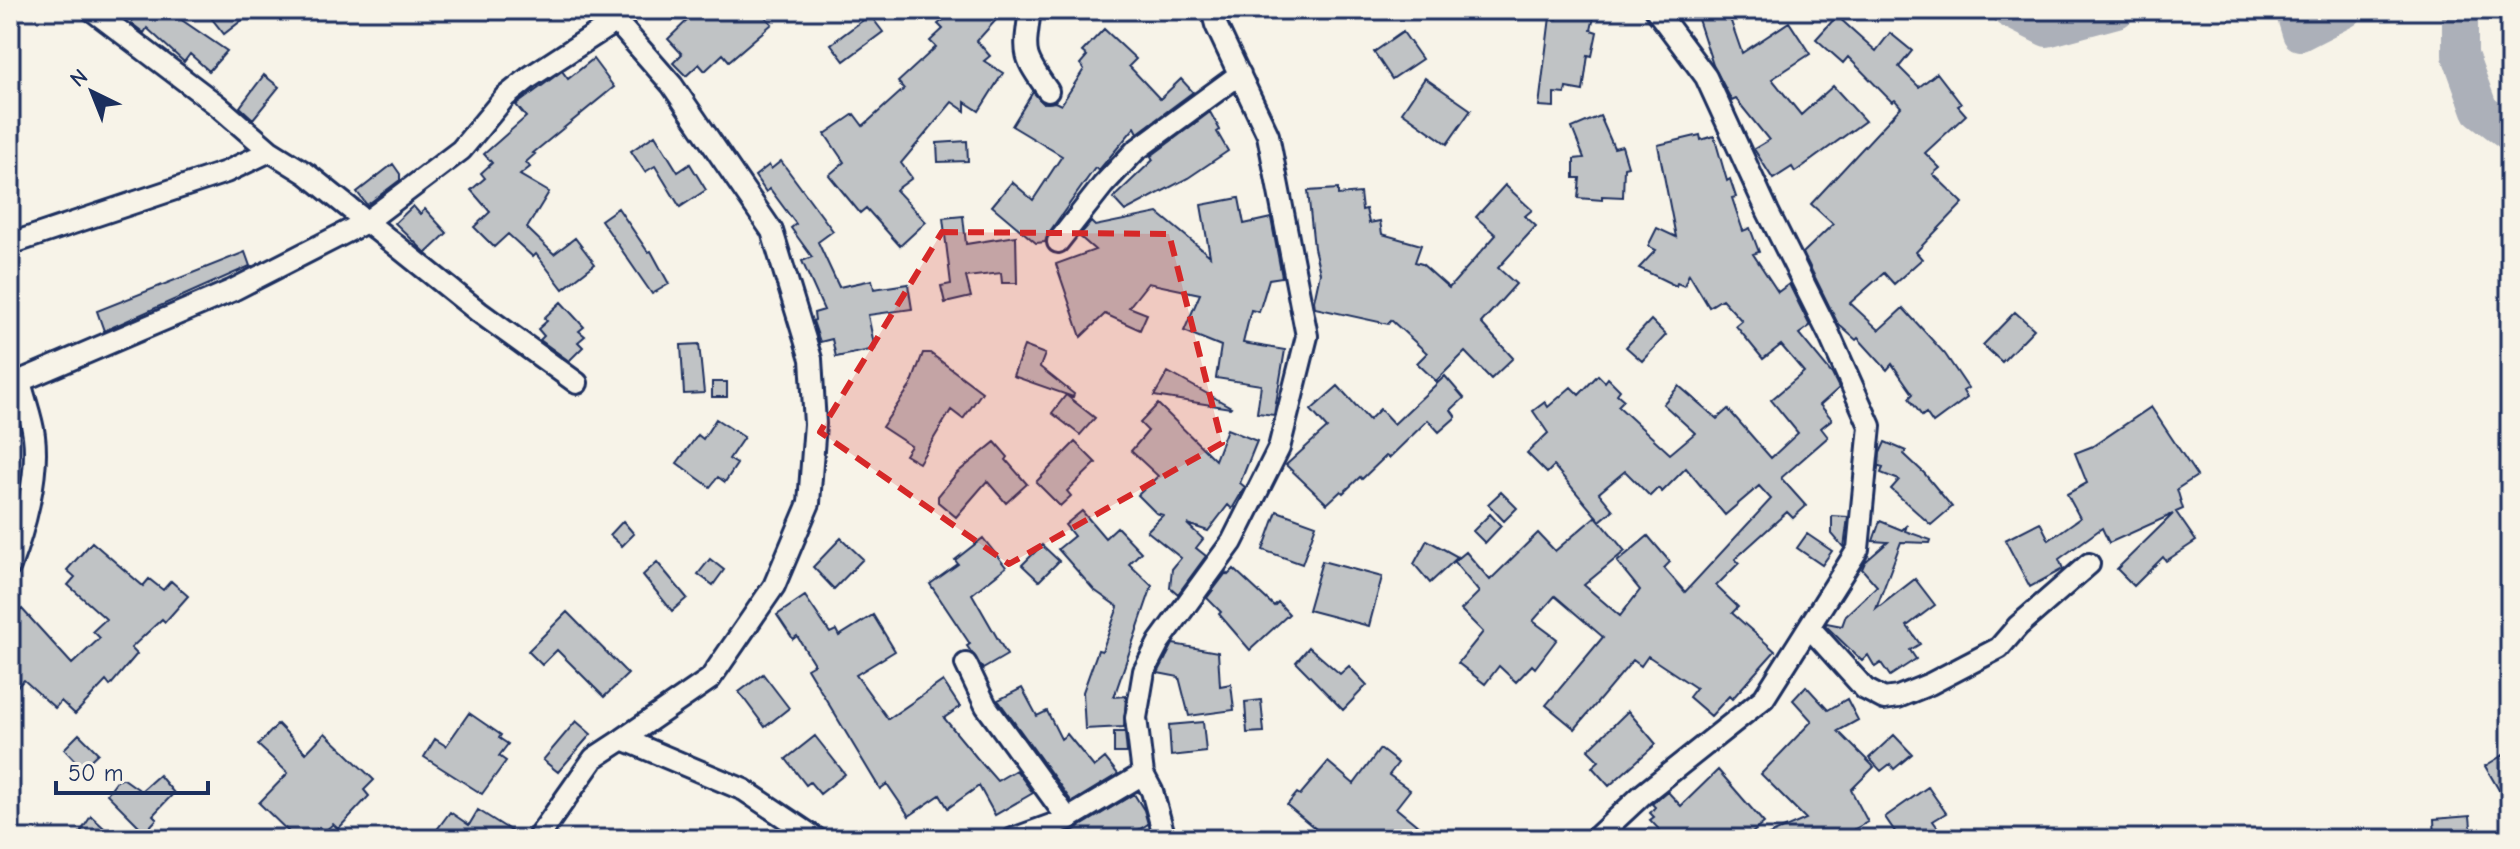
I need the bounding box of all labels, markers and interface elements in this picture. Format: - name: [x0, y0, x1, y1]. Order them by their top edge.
- north arrow: [52, 52, 132, 132]
- text: N: [65, 64, 93, 93]
- scale bar: [56, 745, 208, 795]
- text: 50 m: [68, 759, 124, 787]

